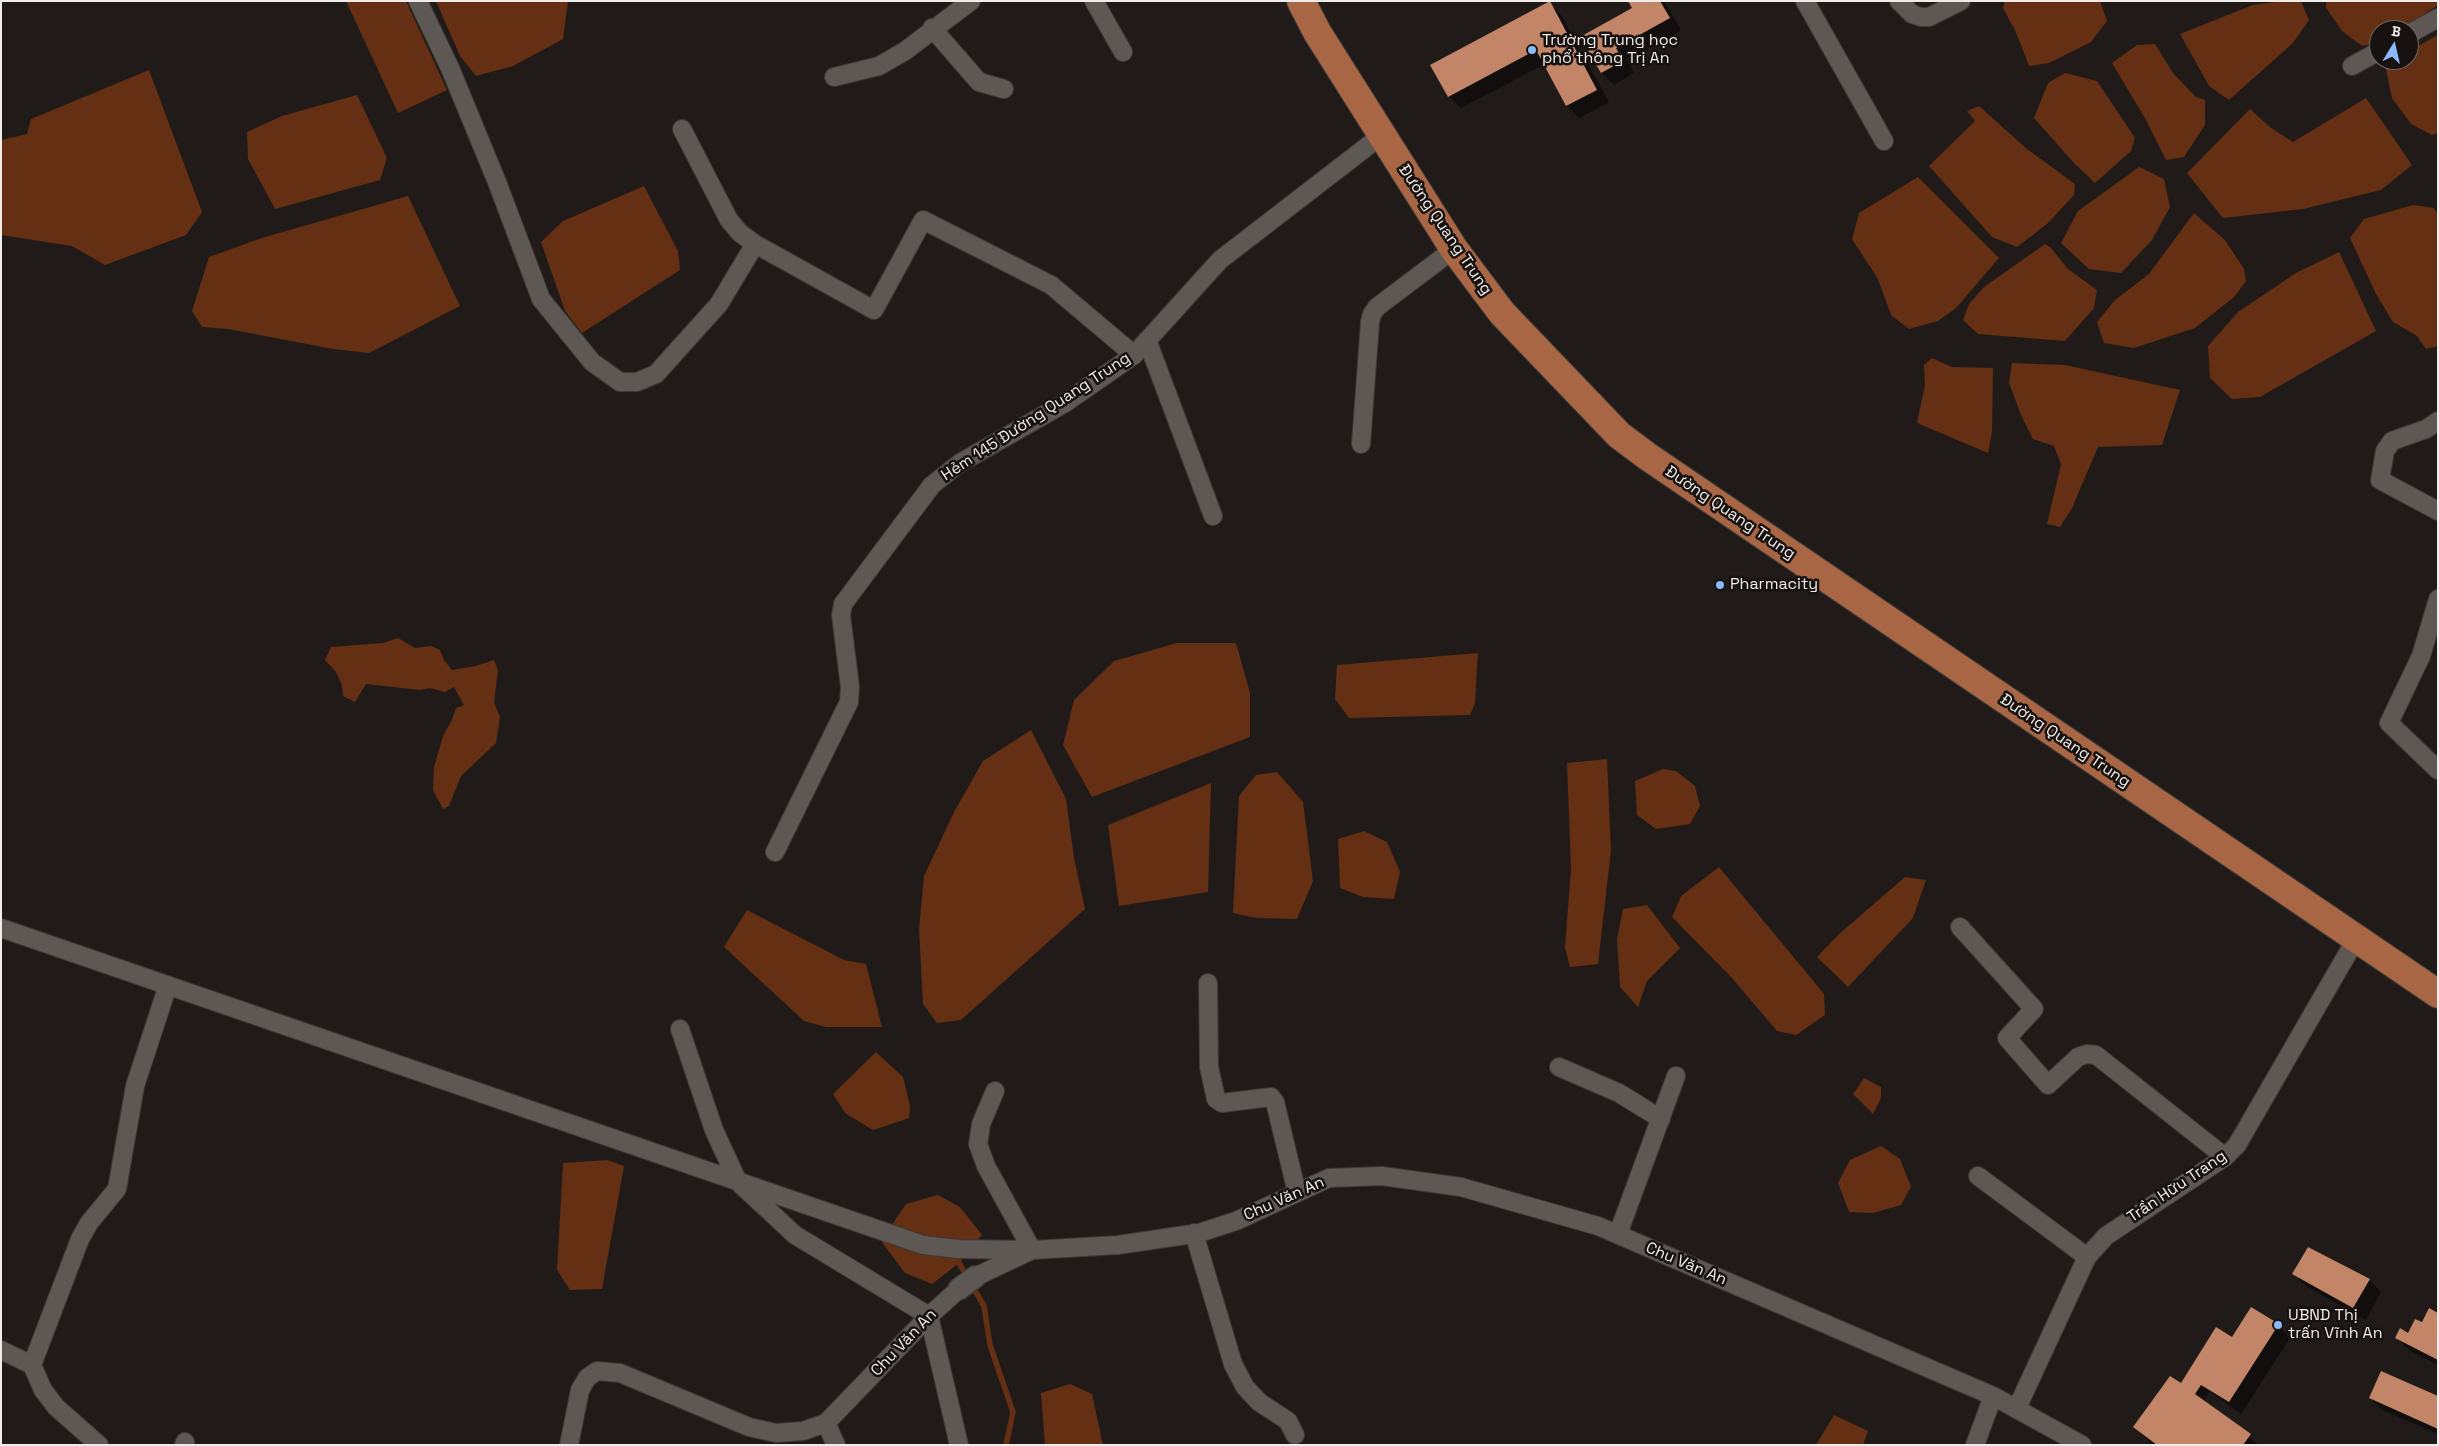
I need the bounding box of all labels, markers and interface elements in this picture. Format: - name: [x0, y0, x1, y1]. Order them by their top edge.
- north arrow: [2369, 20, 2419, 70]
- text: B: [2390, 22, 2402, 41]
- place label: Trường Trung học phổ thông Trị An: [1542, 31, 1678, 69]
- marker: Trường Trung học phổ thông Trị An: [1526, 44, 1538, 56]
- street label: Đường Quang Trung: [1394, 161, 1496, 299]
- street label: Hẻm 145 Đường Quang Trung: [938, 349, 1134, 485]
- street label: Đường Quang Trung: [1661, 462, 1799, 564]
- place label: Pharmacity: [1730, 575, 1818, 595]
- marker: Pharmacity: [1714, 579, 1726, 591]
- street label: Đường Quang Trung: [1996, 690, 2134, 792]
- street label: Trần Hữu Trang: [2124, 1147, 2230, 1227]
- street label: Chu Văn An: [1241, 1173, 1327, 1225]
- street label: Chu Văn An: [1643, 1238, 1729, 1290]
- street label: Chu Văn An: [867, 1305, 941, 1381]
- place label: UBND Thị trấn Vĩnh An: [2288, 1306, 2382, 1344]
- marker: UBND Thị trấn Vĩnh An: [2272, 1319, 2284, 1331]

